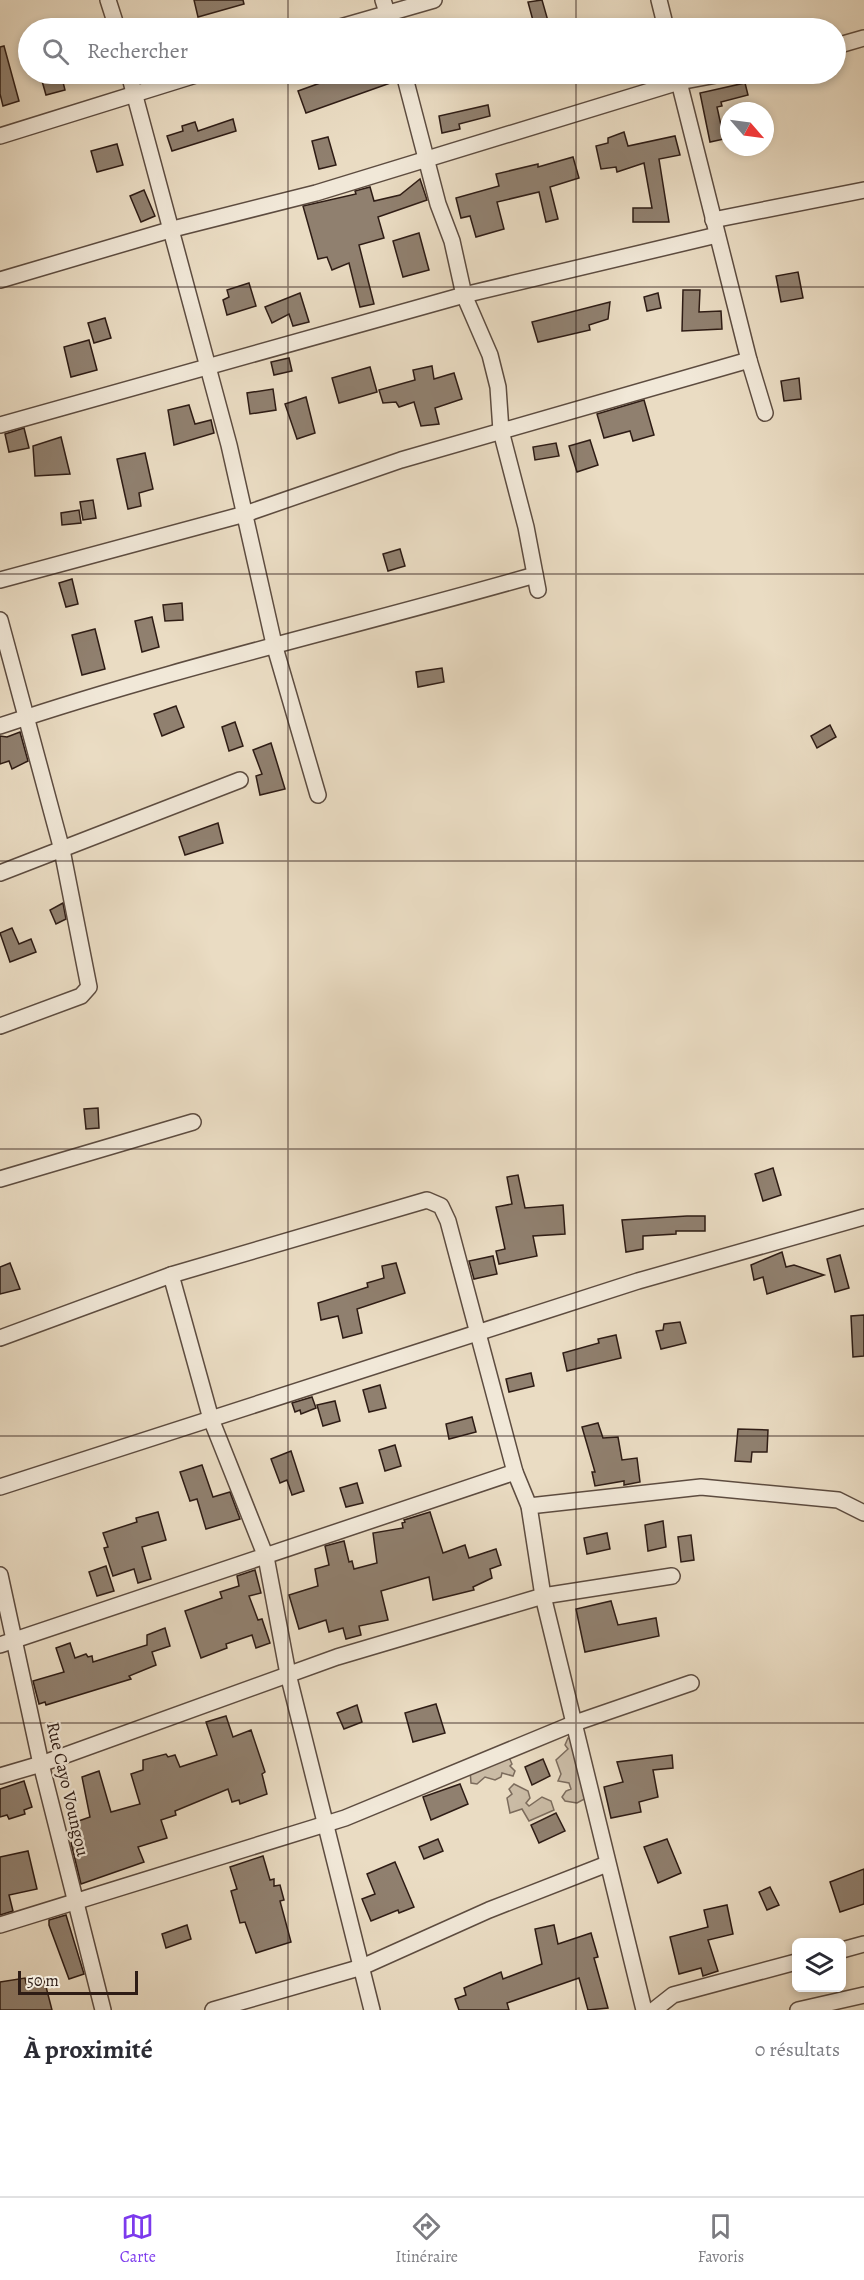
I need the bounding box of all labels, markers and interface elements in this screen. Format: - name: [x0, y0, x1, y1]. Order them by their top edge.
- search box: [18, 18, 846, 84]
- icon: search: [39, 35, 72, 68]
- text: Rechercher: [87, 36, 188, 66]
- north arrow: [720, 102, 774, 156]
- street label: Rue Cayo Voungou: [41, 1719, 95, 1859]
- map controls: [792, 1938, 846, 1992]
- button: layers: [792, 1938, 846, 1992]
- scale bar: [18, 1968, 138, 1996]
- text: 50 m: [27, 1970, 59, 1992]
- text: À proximité: [24, 2032, 153, 2067]
- text: 0 résultats: [755, 2036, 840, 2063]
- tab: Carte: [120, 2210, 156, 2268]
- tab: Itinéraire: [395, 2210, 458, 2268]
- tab: Favoris: [698, 2210, 744, 2268]

